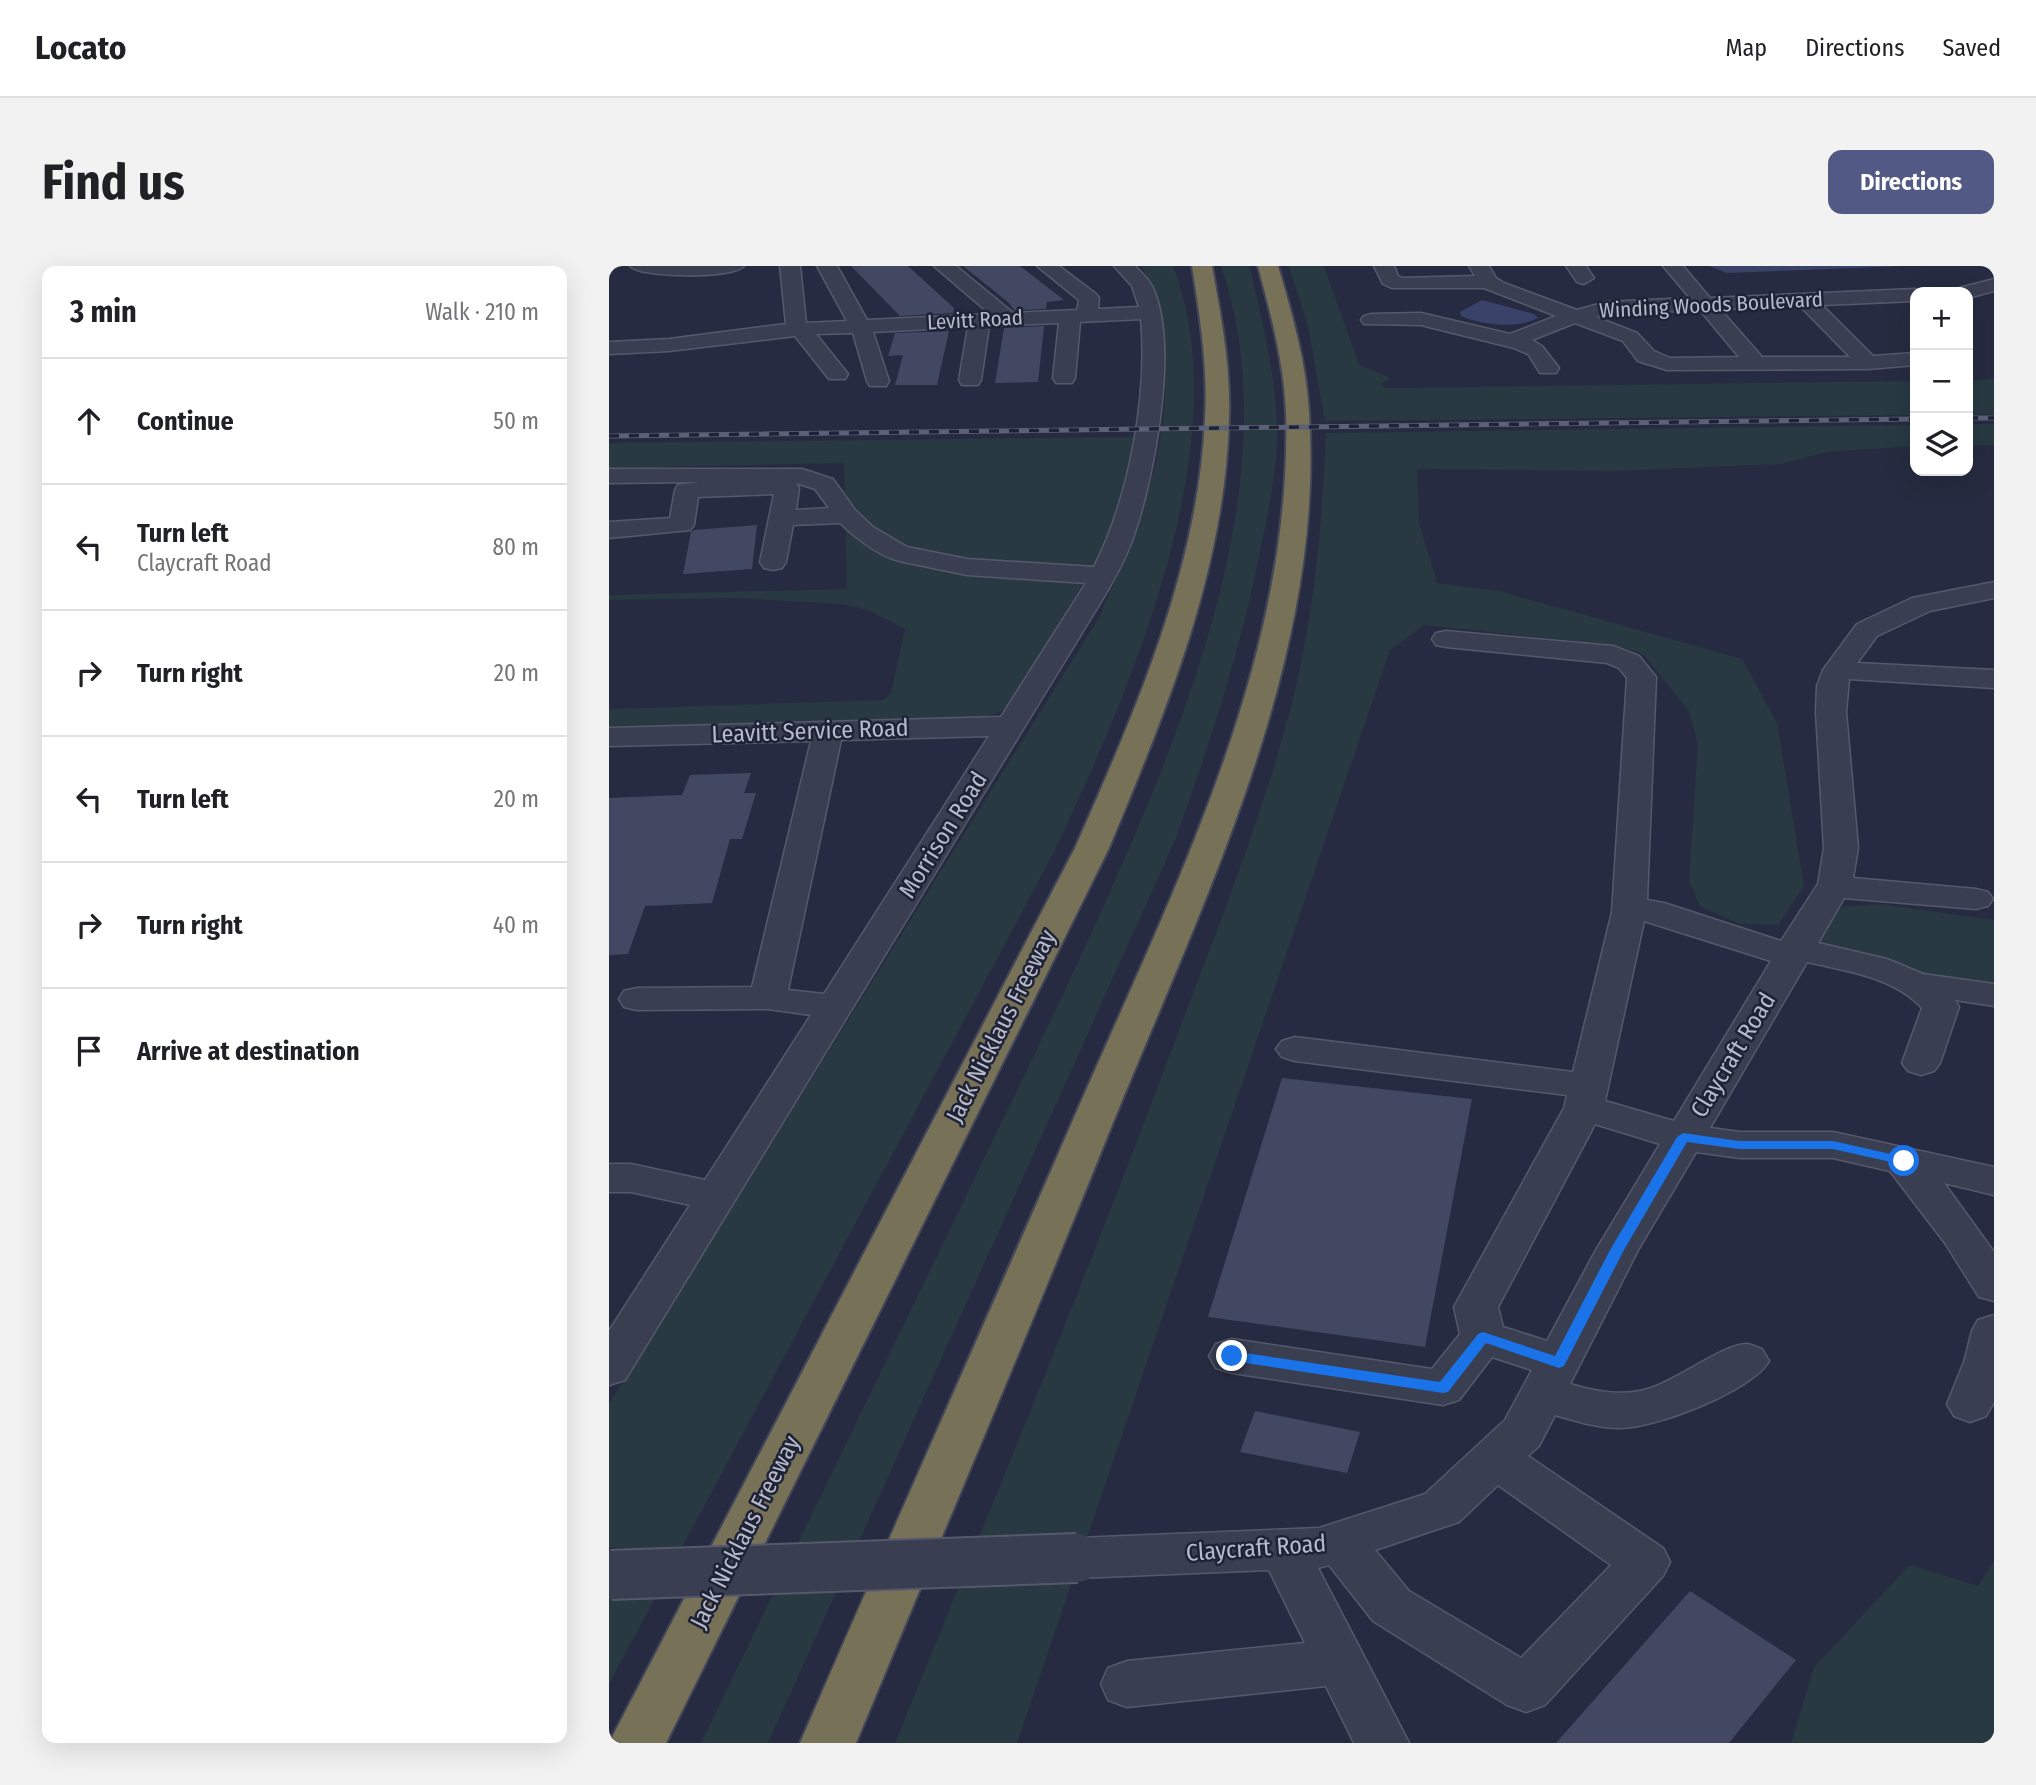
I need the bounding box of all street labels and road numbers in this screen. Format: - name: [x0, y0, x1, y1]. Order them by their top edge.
- street label: Winding Woods Boulevard: [1599, 286, 1823, 324]
- street label: Levitt Road: [926, 305, 1024, 335]
- street label: Leavitt Service Road: [711, 714, 909, 748]
- street label: Morrison Road: [893, 767, 993, 903]
- street label: Jack Nicklaus Freeway: [940, 925, 1062, 1127]
- street label: Claycraft Road: [1685, 988, 1781, 1122]
- street label: Jack Nicklaus Freeway: [684, 1431, 806, 1633]
- street label: Claycraft Road: [1185, 1529, 1327, 1567]

